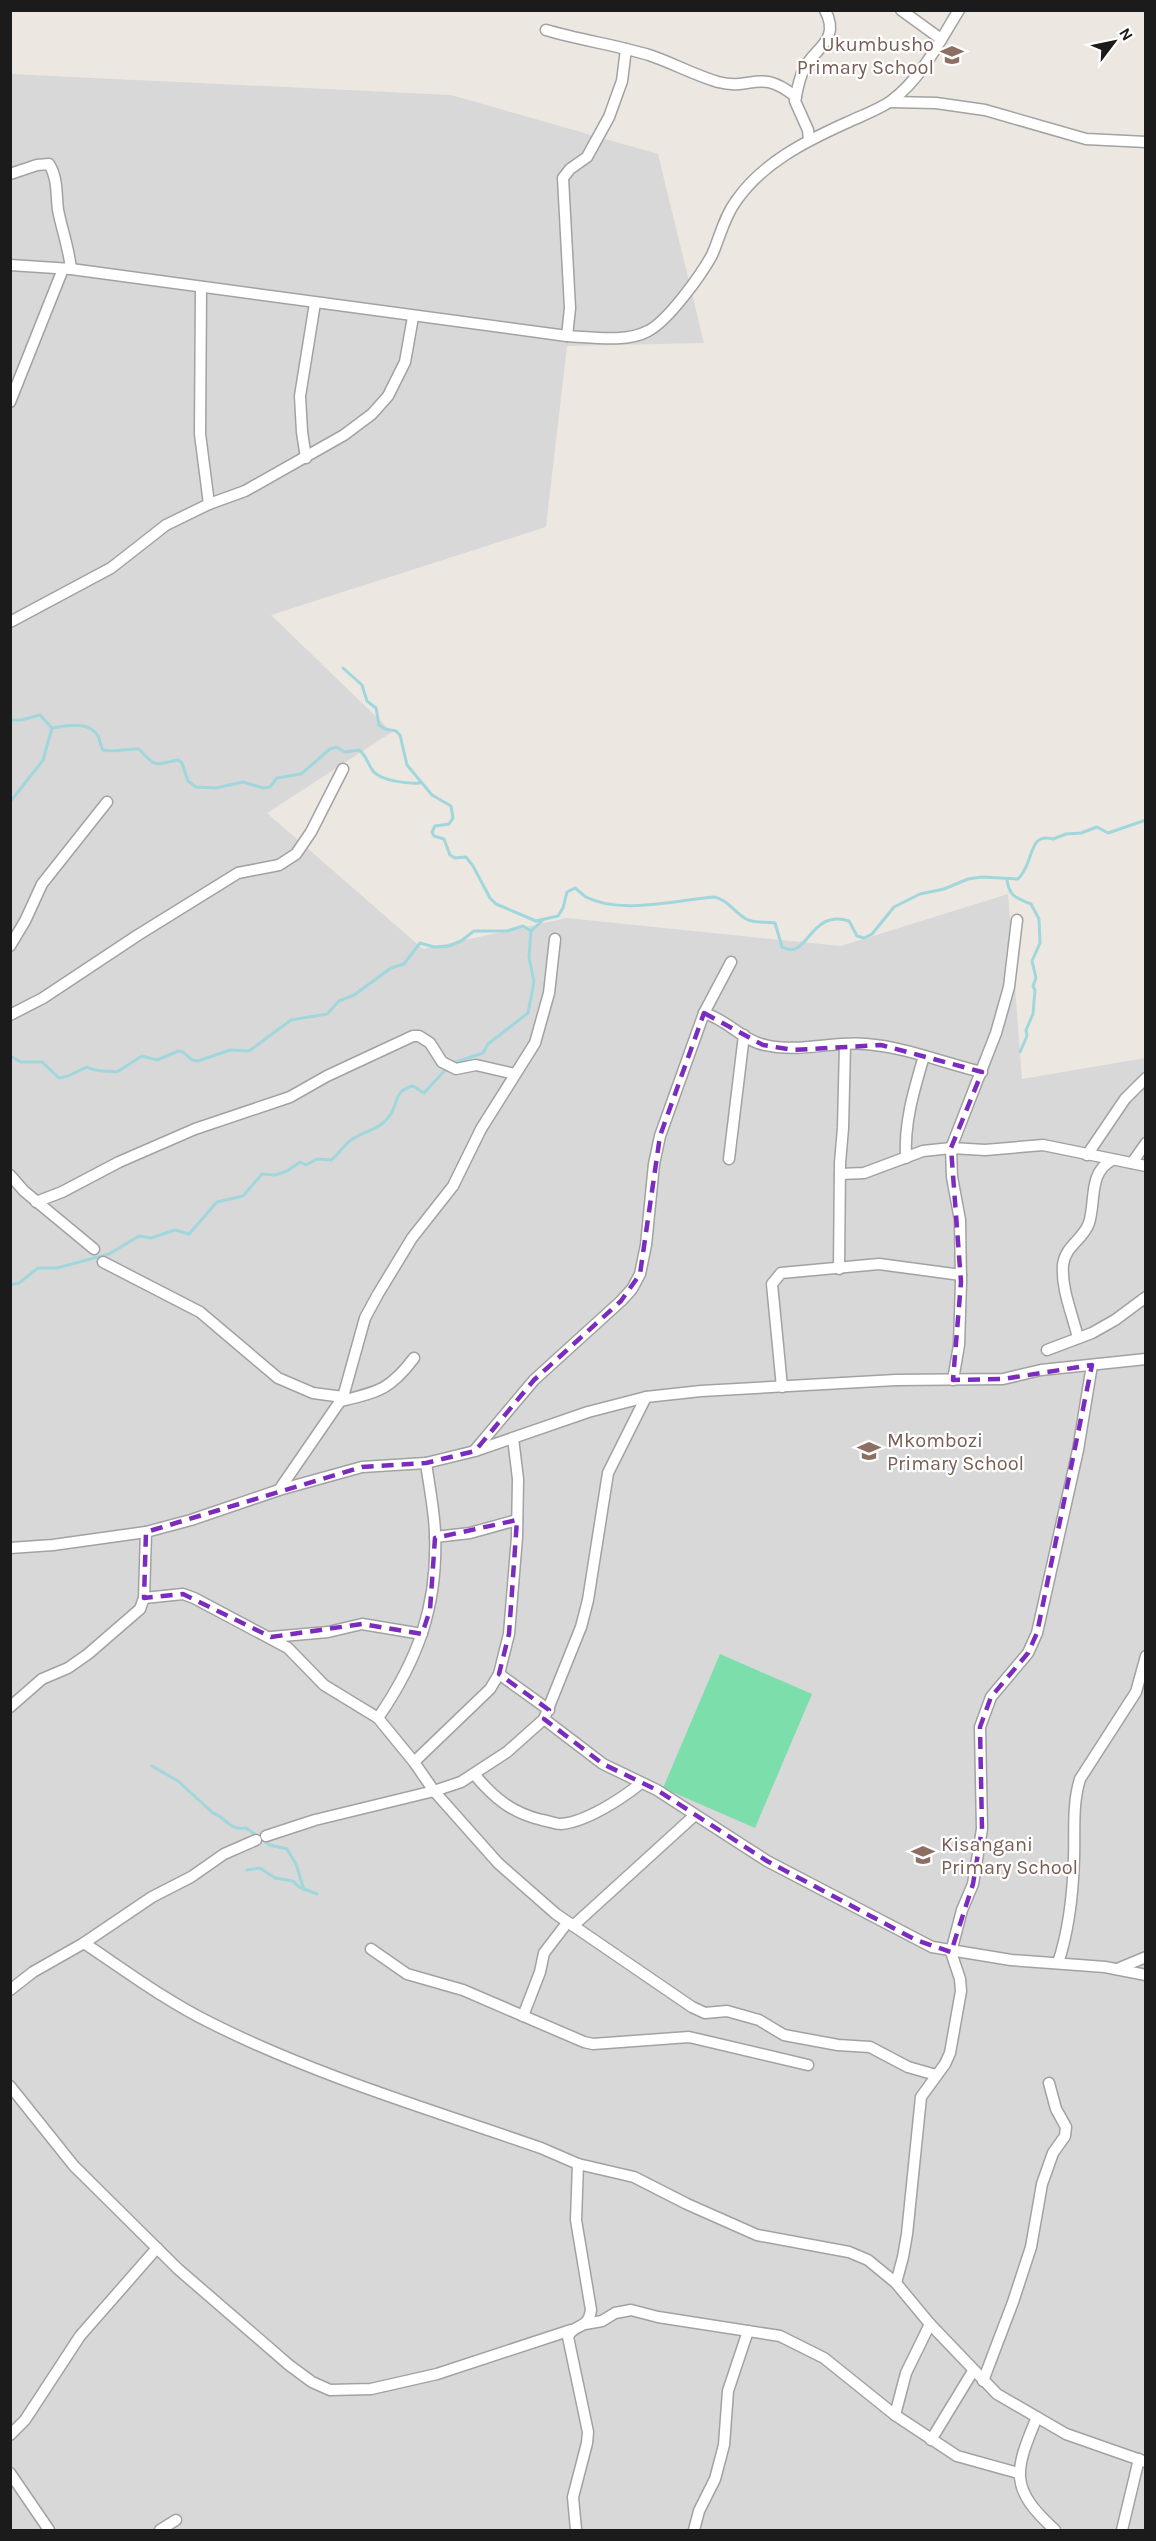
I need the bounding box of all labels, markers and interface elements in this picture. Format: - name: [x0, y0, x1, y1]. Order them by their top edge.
- north arrow: [1084, 12, 1144, 72]
- text: N: [1115, 24, 1137, 44]
- place label: Ukumbusho Primary School: [797, 33, 934, 79]
- school or university icon: Ukumbusho Primary School: [939, 42, 965, 68]
- place label: Mkombozi Primary School: [887, 1429, 1024, 1475]
- school or university icon: Mkombozi Primary School: [856, 1438, 882, 1464]
- place label: Kisangani Primary School: [941, 1833, 1078, 1879]
- school or university icon: Kisangani Primary School: [910, 1842, 936, 1868]

